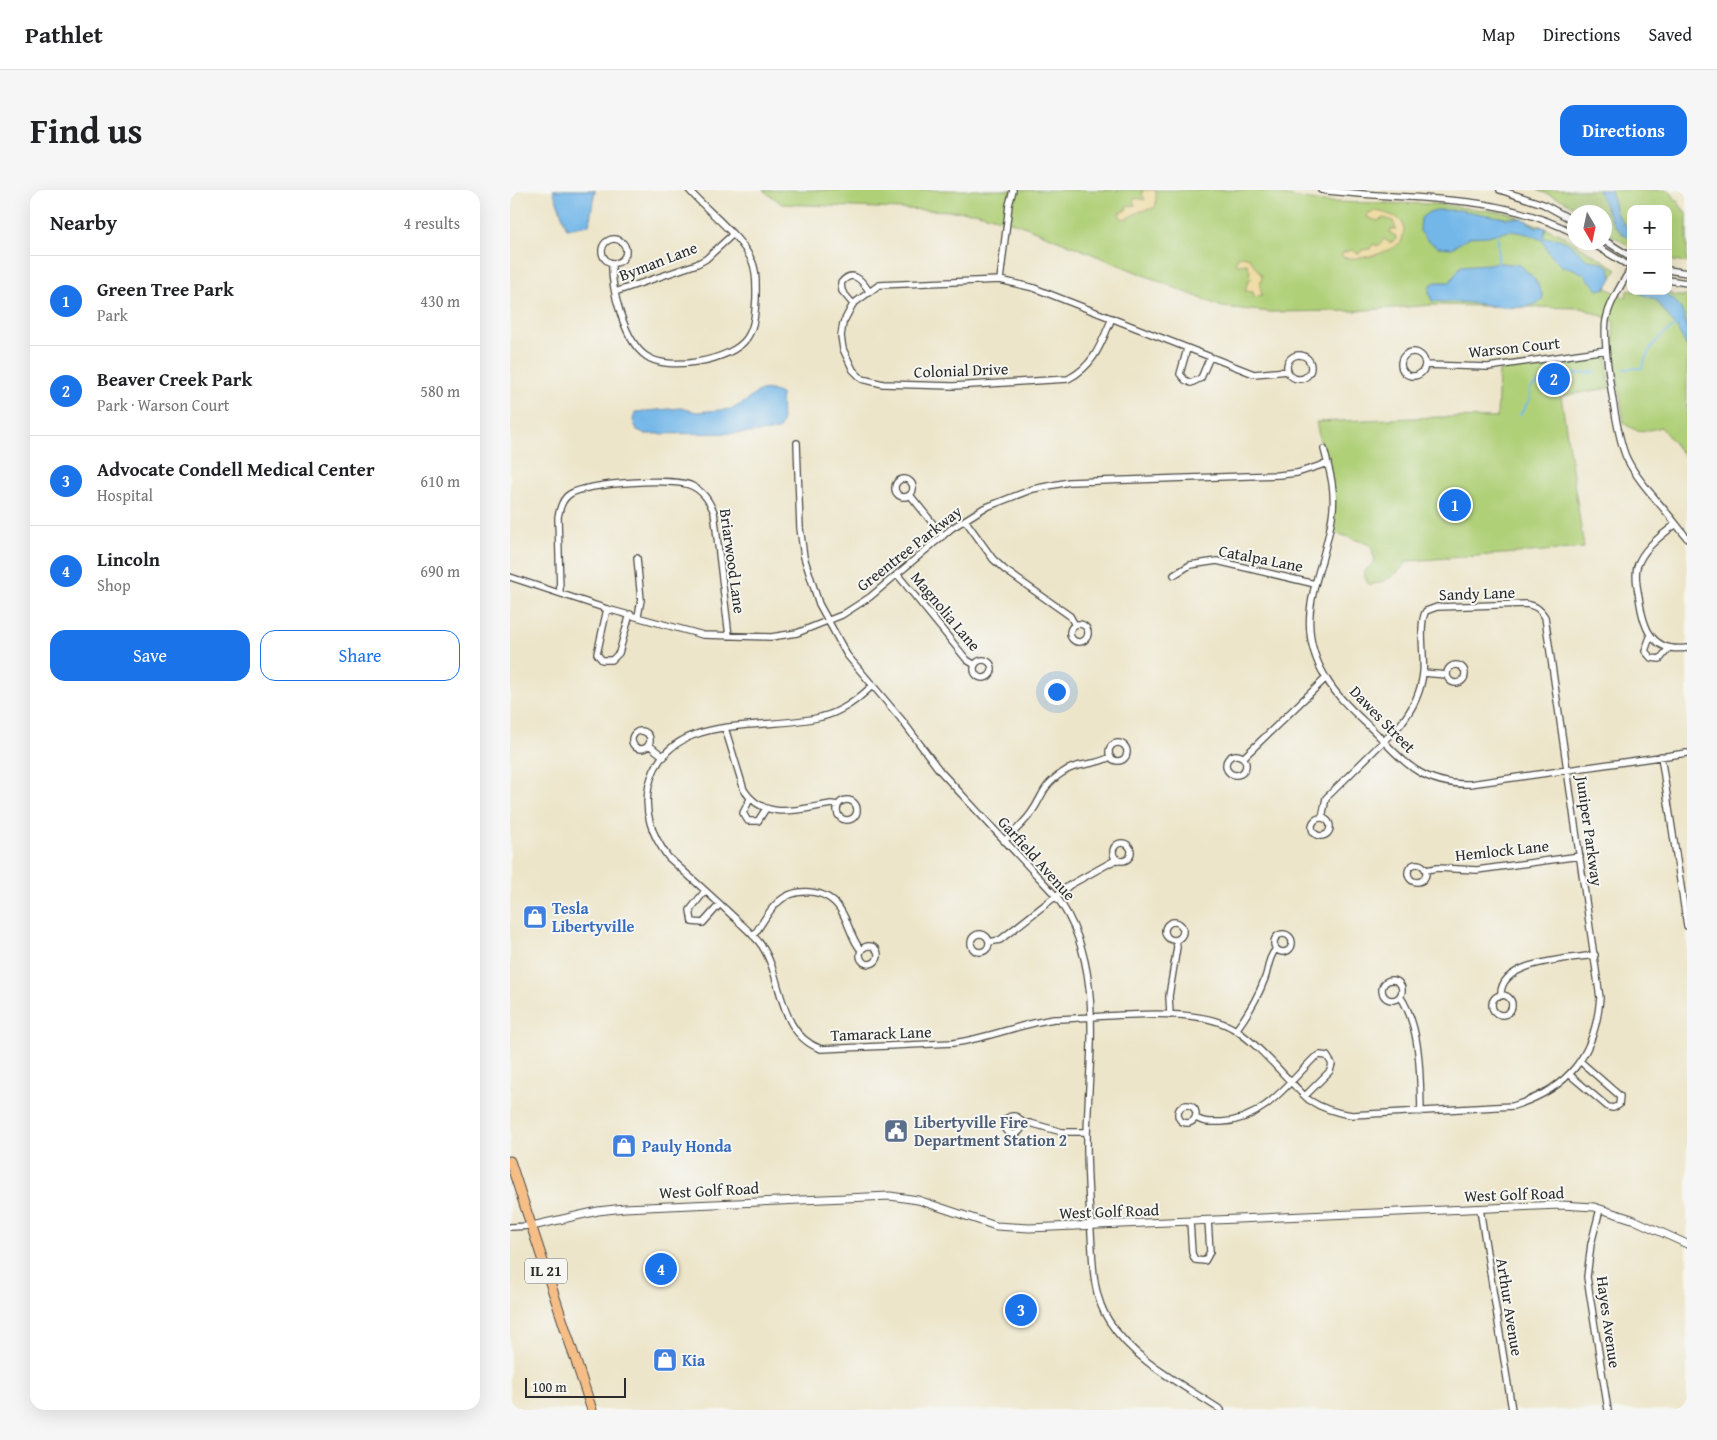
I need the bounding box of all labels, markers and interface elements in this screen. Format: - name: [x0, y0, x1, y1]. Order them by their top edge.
- text: Pathlet: [25, 17, 103, 52]
- text: Map: [1482, 21, 1515, 48]
- text: Directions: [1543, 21, 1620, 48]
- text: Saved: [1648, 21, 1692, 48]
- text: Find us: [30, 105, 143, 156]
- button: Directions: [1560, 105, 1687, 156]
- north arrow: [1567, 205, 1612, 250]
- map controls: [1627, 205, 1672, 295]
- button: +: [1627, 205, 1672, 250]
- text: Nearby: [50, 207, 117, 238]
- text: 4 results: [403, 211, 460, 235]
- street label: Byman Lane: [615, 235, 701, 287]
- button: −: [1627, 250, 1672, 295]
- text: Green Tree Park: [97, 275, 234, 303]
- text: 1: [62, 289, 70, 313]
- text: 430 m: [420, 289, 460, 313]
- text: Park: [97, 303, 128, 327]
- street label: Warson Court: [1467, 330, 1561, 364]
- street label: Colonial Drive: [913, 356, 1009, 384]
- pin: 2: [1538, 360, 1570, 398]
- text: Beaver Creek Park: [97, 365, 252, 393]
- text: 2: [62, 379, 70, 403]
- text: 580 m: [420, 379, 460, 403]
- text: Park · Warson Court: [97, 393, 230, 417]
- text: Advocate Condell Medical Center: [97, 455, 375, 483]
- text: 3: [62, 469, 70, 493]
- text: 610 m: [420, 469, 460, 493]
- text: Hospital: [97, 483, 153, 507]
- pin: 1: [1439, 486, 1471, 524]
- street label: Greentree Parkway: [851, 499, 967, 597]
- street label: Briarwood Lane: [714, 507, 752, 615]
- street label: Catalpa Lane: [1217, 538, 1305, 578]
- text: Lincoln: [97, 545, 160, 573]
- text: 4: [62, 559, 70, 583]
- text: 690 m: [420, 559, 460, 583]
- street label: Magnolia Lane: [905, 566, 987, 656]
- text: Shop: [97, 573, 131, 597]
- street label: Sandy Lane: [1438, 580, 1516, 606]
- button: Save: [50, 630, 250, 681]
- button: Share: [260, 630, 460, 681]
- your location: [1044, 679, 1070, 705]
- street label: Dawes Street: [1345, 680, 1422, 758]
- street label: Juniper Parkway: [1570, 772, 1610, 888]
- street label: Garfield Avenue: [992, 810, 1082, 906]
- street label: Hemlock Lane: [1454, 833, 1550, 867]
- place label: Tesla Libertyville: [552, 896, 635, 938]
- shop icon: Tesla Libertyville: [522, 904, 548, 930]
- street label: Tamarack Lane: [830, 1019, 932, 1047]
- place label: Libertyville Fire Department Station 2: [914, 1110, 1067, 1152]
- public building icon: Libertyville Fire Department Station 2: [883, 1118, 909, 1144]
- shop icon: Pauly Honda: [611, 1133, 637, 1159]
- place label: Pauly Honda: [642, 1134, 733, 1158]
- street label: West Golf Road: [658, 1175, 760, 1205]
- street label: West Golf Road: [1463, 1180, 1565, 1208]
- street label: West Golf Road: [1058, 1197, 1160, 1225]
- pin: 4: [645, 1250, 677, 1288]
- street label: Arthur Avenue: [1490, 1256, 1530, 1358]
- road number: IL 21: [525, 1258, 567, 1284]
- street label: Hayes Avenue: [1591, 1275, 1627, 1369]
- pin: 3: [1005, 1291, 1037, 1329]
- shop icon: Kia: [652, 1347, 678, 1373]
- place label: Kia: [682, 1348, 706, 1372]
- scale bar: [525, 1375, 626, 1398]
- text: 100 m: [532, 1377, 567, 1397]

